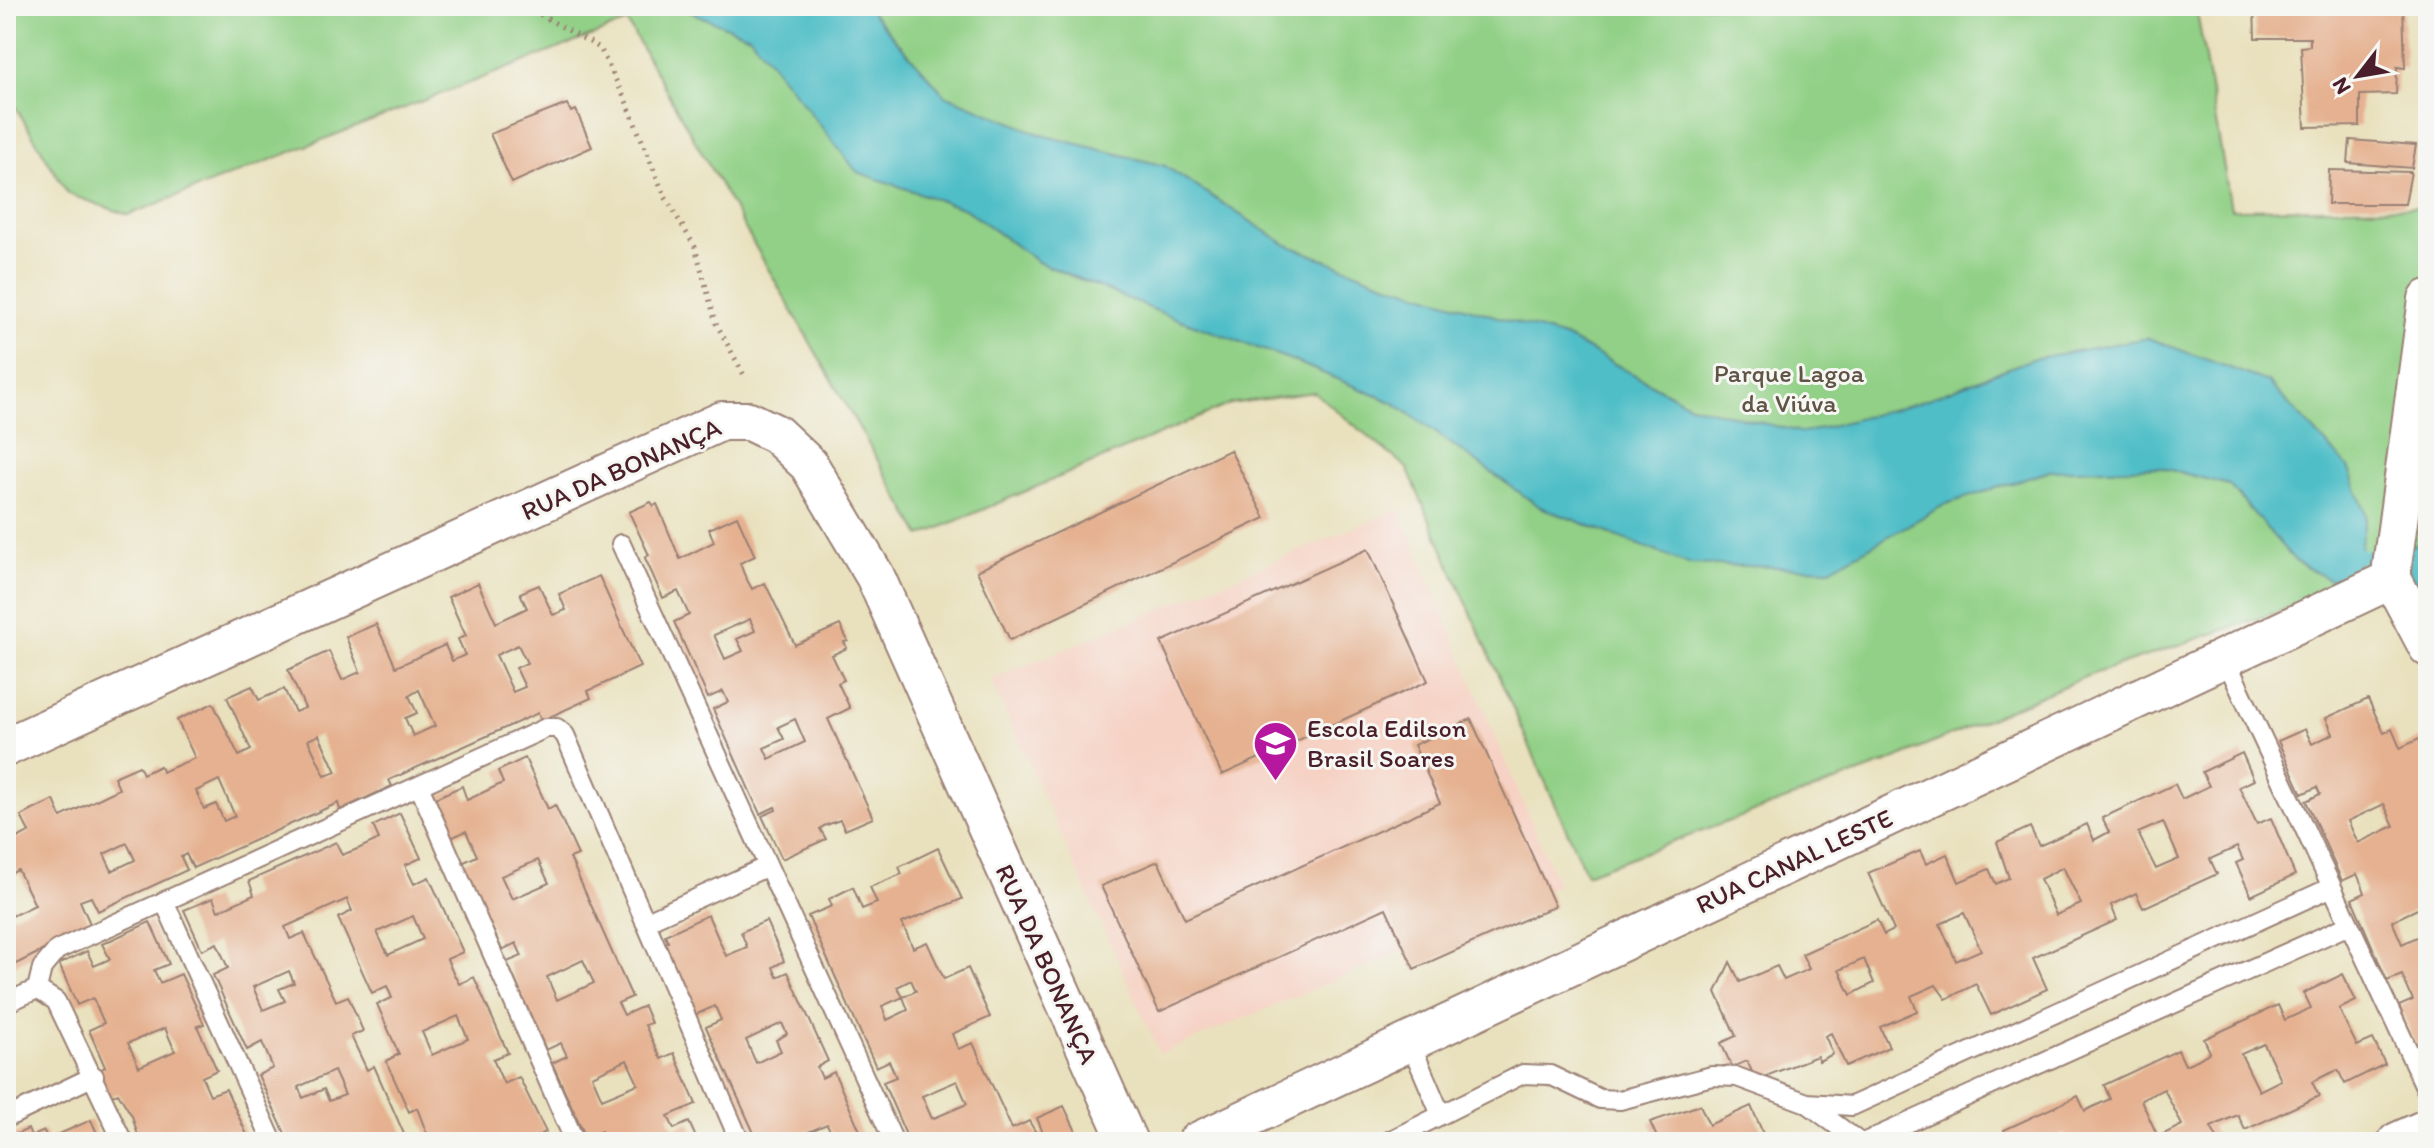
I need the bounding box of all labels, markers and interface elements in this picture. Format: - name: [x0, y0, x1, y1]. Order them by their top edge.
- north arrow: [2318, 36, 2398, 116]
- text: N: [2326, 73, 2357, 99]
- park label: Parque Lagoa da Viúva: [1714, 357, 1865, 419]
- street label: RUA DA BONANÇA: [516, 410, 726, 527]
- place label: Escola Edilson Brasil Soares: [1307, 712, 1467, 774]
- school or university icon: Escola Edilson Brasil Soares: [1252, 719, 1300, 782]
- street label: RUA CANAL LESTE: [1691, 801, 1897, 921]
- street label: RUA DA BONANÇA: [989, 859, 1106, 1069]

